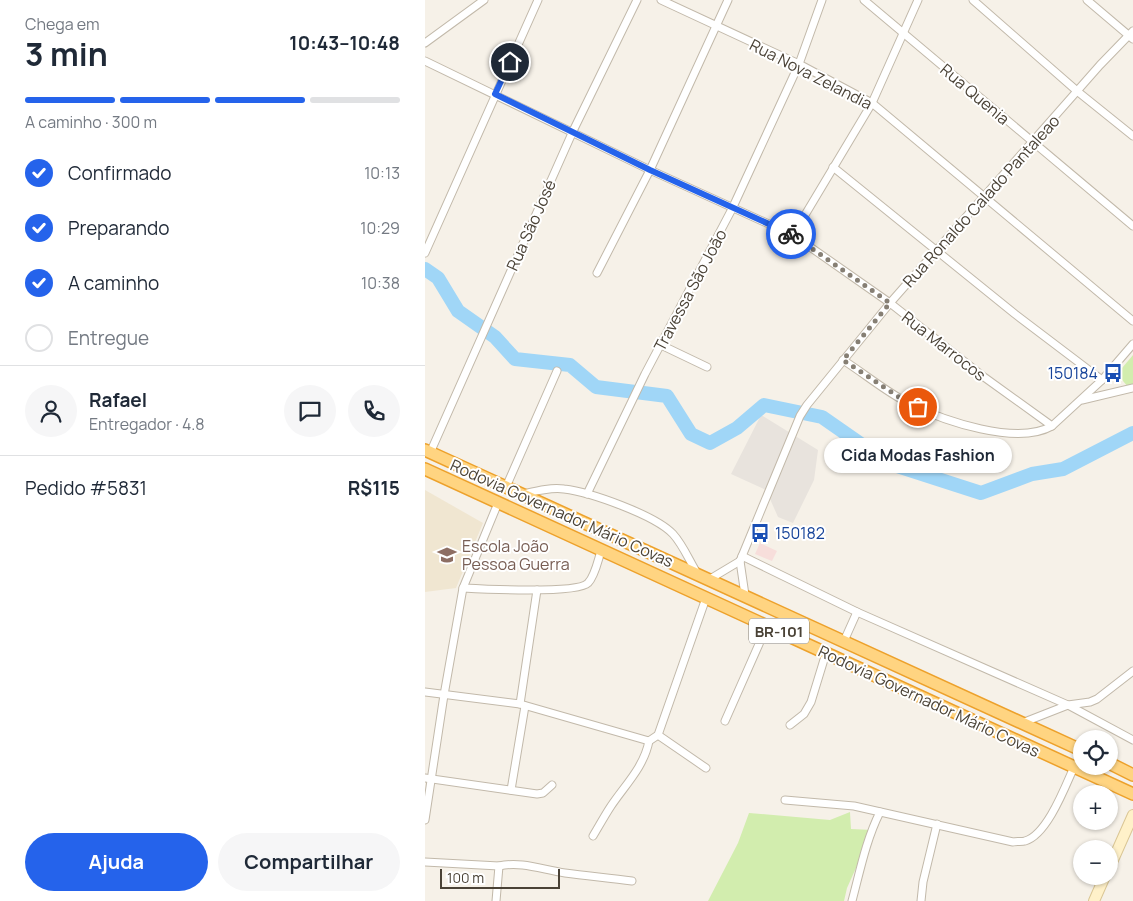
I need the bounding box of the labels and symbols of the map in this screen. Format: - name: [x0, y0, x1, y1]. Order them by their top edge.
- street label: Rua Nova Zelandia: [746, 34, 876, 114]
- pin: [489, 41, 531, 83]
- street label: Rua Quenia: [936, 59, 1014, 129]
- street label: Rua Ronaldo Calado Pantaleao: [898, 110, 1064, 292]
- street label: Rua São José: [501, 176, 561, 274]
- courier: [766, 209, 816, 259]
- street label: Travessa São João: [648, 225, 732, 355]
- street label: Rua Marrocos: [897, 306, 991, 386]
- place label: 150184: [1048, 362, 1098, 384]
- bus stop icon: 150184: [1102, 362, 1124, 384]
- pin: [897, 386, 939, 428]
- callout: Cida Modas Fashion: [824, 437, 1012, 472]
- street label: Rodovia Governador Mário Covas: [447, 454, 677, 572]
- bus stop icon: 150182: [749, 522, 771, 544]
- place label: 150182: [775, 522, 825, 544]
- place label: Escola João Pessoa Guerra: [462, 535, 570, 575]
- school or university icon: Escola João Pessoa Guerra: [436, 544, 458, 566]
- road number: BR-101: [749, 618, 809, 644]
- street label: Rodovia Governador Mário Covas: [815, 640, 1043, 762]
- scale bar: [440, 866, 560, 889]

